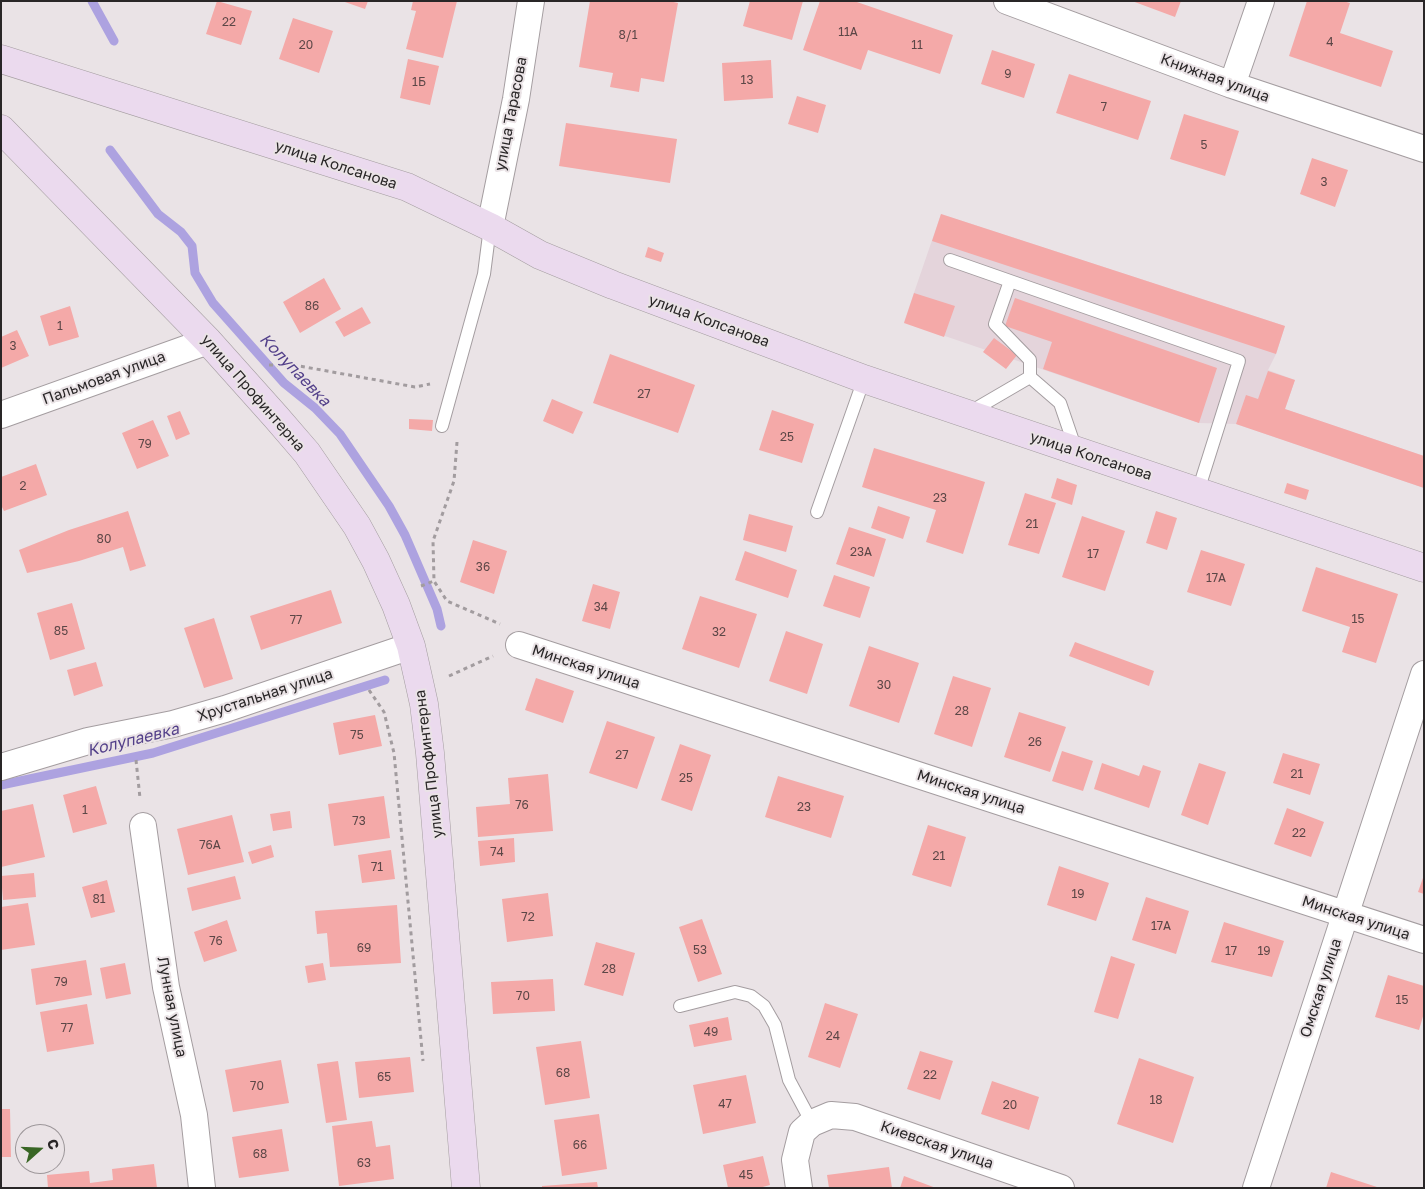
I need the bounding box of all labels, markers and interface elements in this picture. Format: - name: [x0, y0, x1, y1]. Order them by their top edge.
- house number: 22: [222, 15, 236, 29]
- house number: 11А: [838, 25, 858, 39]
- house number: 8/1: [619, 28, 637, 42]
- house number: 4: [1326, 35, 1334, 49]
- house number: 20: [299, 38, 313, 52]
- house number: 11: [911, 38, 923, 52]
- street label: Книжная улица: [1158, 50, 1272, 106]
- street label: улица Тарасова: [491, 55, 531, 173]
- house number: 9: [1004, 67, 1012, 81]
- house number: 13: [741, 73, 753, 87]
- house number: 1Б: [412, 75, 426, 89]
- house number: 7: [1101, 100, 1107, 114]
- street label: улица Колсанова: [273, 137, 399, 193]
- house number: 5: [1201, 138, 1207, 152]
- house number: 3: [1320, 175, 1328, 189]
- street label: улица Колсанова: [646, 291, 772, 351]
- house number: 86: [305, 299, 319, 313]
- house number: 1: [57, 319, 63, 333]
- water label: Колупаевка: [256, 330, 334, 410]
- street label: улица Профинтерна: [197, 331, 309, 455]
- house number: 3: [9, 339, 17, 353]
- street label: Пальмовая улица: [40, 347, 168, 409]
- house number: 27: [637, 387, 651, 401]
- street label: улица Колсанова: [1028, 428, 1154, 484]
- house number: 25: [780, 430, 794, 444]
- house number: 79: [138, 437, 152, 451]
- house number: 2: [20, 479, 26, 493]
- house number: 23: [933, 491, 947, 505]
- house number: 21: [1026, 517, 1038, 531]
- house number: 80: [97, 532, 111, 546]
- house number: 23А: [850, 545, 872, 559]
- house number: 17: [1087, 547, 1099, 561]
- house number: 36: [476, 560, 490, 574]
- house number: 17А: [1206, 571, 1226, 585]
- house number: 34: [594, 600, 608, 614]
- house number: 15: [1352, 612, 1364, 626]
- house number: 77: [290, 613, 302, 627]
- house number: 85: [54, 624, 68, 638]
- house number: 32: [712, 625, 726, 639]
- street label: Минская улица: [530, 641, 642, 693]
- street label: Хрустальная улица: [195, 665, 335, 725]
- house number: 30: [877, 678, 891, 692]
- street label: улица Профинтерна: [411, 689, 447, 839]
- house number: 28: [955, 704, 969, 718]
- water label: Колупаевка: [85, 719, 181, 761]
- house number: 75: [350, 728, 364, 742]
- house number: 26: [1028, 735, 1042, 749]
- house number: 27: [615, 748, 629, 762]
- street label: Минская улица: [915, 766, 1027, 818]
- house number: 21: [1291, 767, 1303, 781]
- house number: 25: [679, 771, 693, 785]
- house number: 76: [515, 798, 529, 812]
- house number: 23: [797, 800, 811, 814]
- house number: 1: [82, 803, 88, 817]
- house number: 73: [352, 814, 366, 828]
- house number: 22: [1292, 826, 1306, 840]
- house number: 76А: [199, 838, 221, 852]
- house number: 74: [490, 845, 504, 859]
- house number: 21: [933, 849, 945, 863]
- house number: 71: [371, 860, 383, 874]
- house number: 19: [1071, 887, 1085, 901]
- house number: 81: [92, 892, 106, 906]
- street label: Минская улица: [1300, 892, 1412, 944]
- house number: 72: [521, 910, 535, 924]
- house number: 17А: [1151, 919, 1171, 933]
- house number: 76: [209, 934, 223, 948]
- street label: Омская улица: [1296, 936, 1346, 1040]
- house number: 69: [357, 941, 371, 955]
- house number: 53: [693, 943, 707, 957]
- house number: 17: [1225, 944, 1237, 958]
- house number: 19: [1257, 944, 1271, 958]
- street label: Лунная улица: [153, 955, 191, 1059]
- house number: 28: [602, 962, 616, 976]
- house number: 79: [54, 975, 68, 989]
- house number: 70: [516, 989, 530, 1003]
- house number: 15: [1396, 993, 1408, 1007]
- house number: 77: [61, 1021, 73, 1035]
- house number: 49: [704, 1025, 718, 1039]
- house number: 24: [826, 1029, 840, 1043]
- house number: 68: [556, 1066, 570, 1080]
- house number: 22: [923, 1068, 937, 1082]
- house number: 65: [377, 1070, 391, 1084]
- house number: 70: [250, 1079, 264, 1093]
- house number: 18: [1149, 1093, 1163, 1107]
- house number: 47: [718, 1097, 732, 1111]
- house number: 20: [1003, 1098, 1017, 1112]
- street label: Киевская улица: [878, 1117, 996, 1173]
- north arrow: [15, 1124, 65, 1174]
- text: С: [44, 1136, 63, 1152]
- house number: 66: [573, 1138, 587, 1152]
- house number: 68: [253, 1147, 267, 1161]
- house number: 63: [357, 1156, 371, 1170]
- house number: 45: [739, 1168, 753, 1182]

